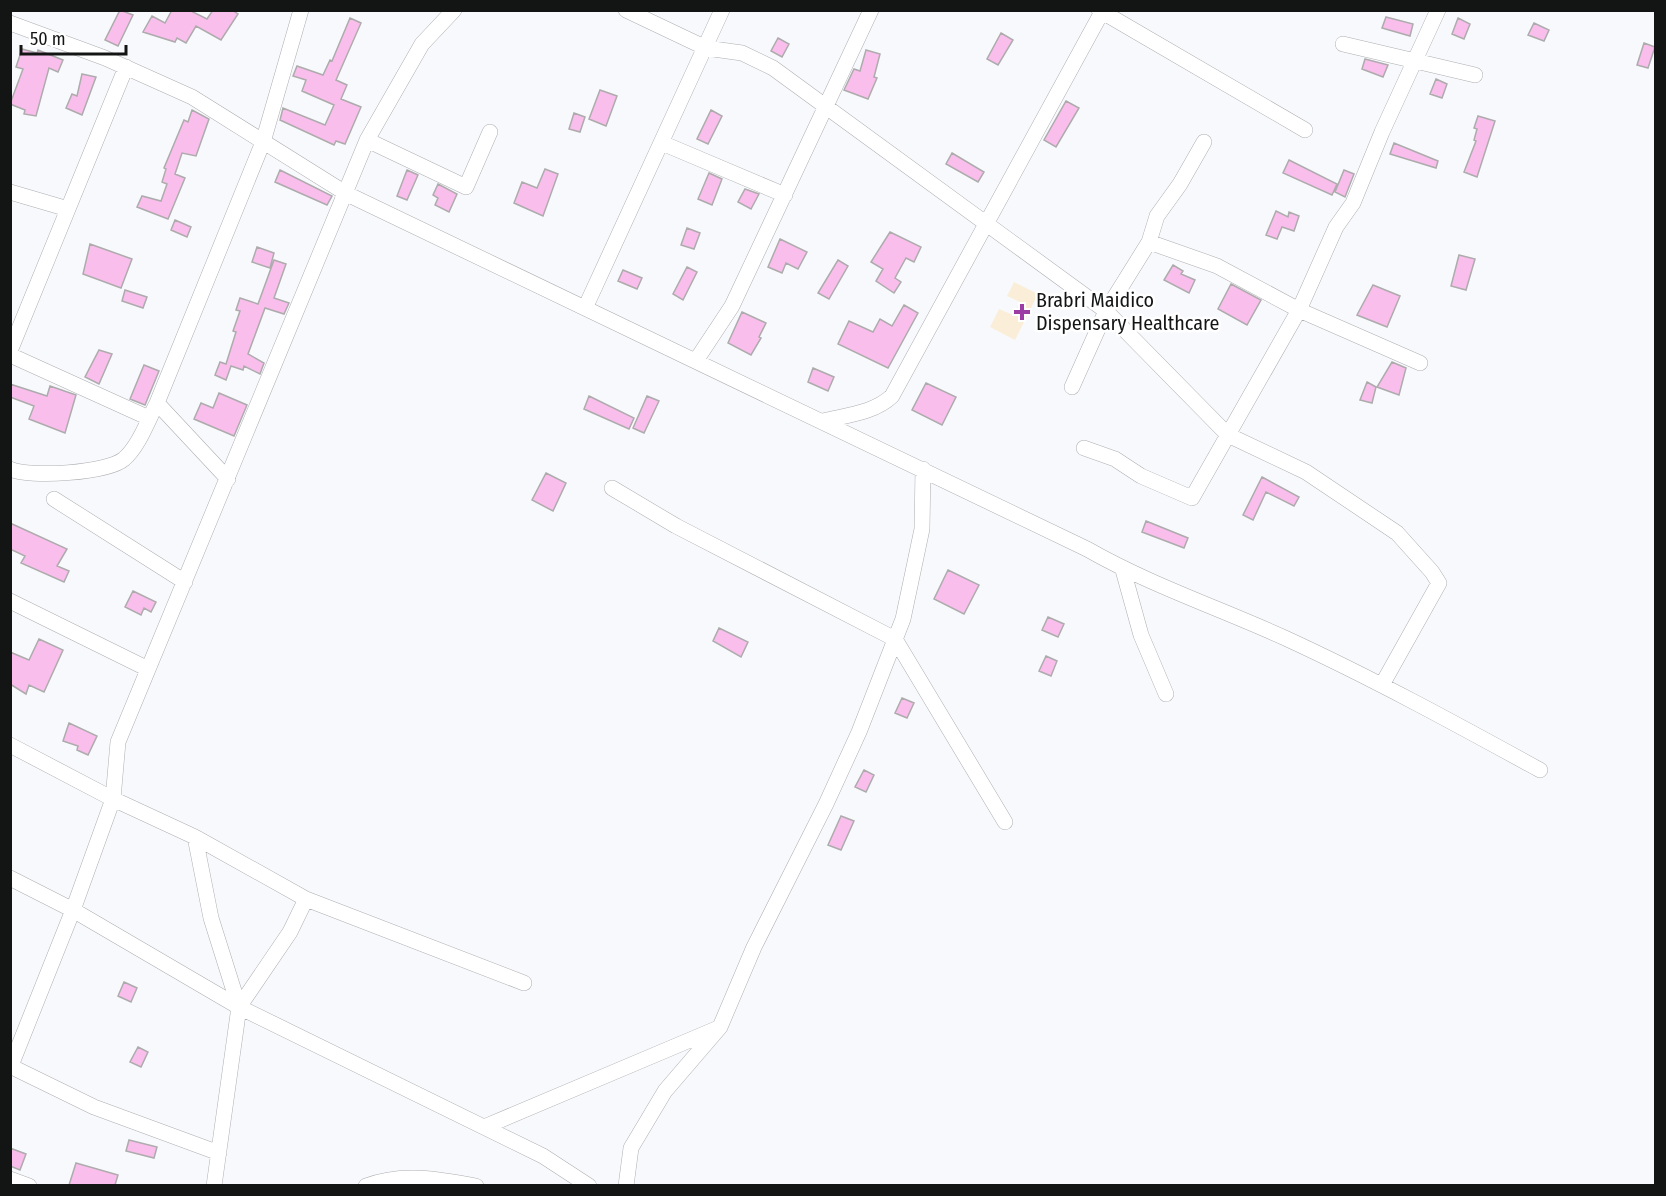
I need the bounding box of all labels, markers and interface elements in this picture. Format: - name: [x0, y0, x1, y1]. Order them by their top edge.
- scale bar: [21, 18, 126, 56]
- text: 50 m: [30, 28, 66, 50]
- place label: Brabri Maidico Dispensary Healthcare: [1036, 288, 1219, 335]
- marker: Brabri Maidico Dispensary Healthcare: [1013, 303, 1031, 321]

